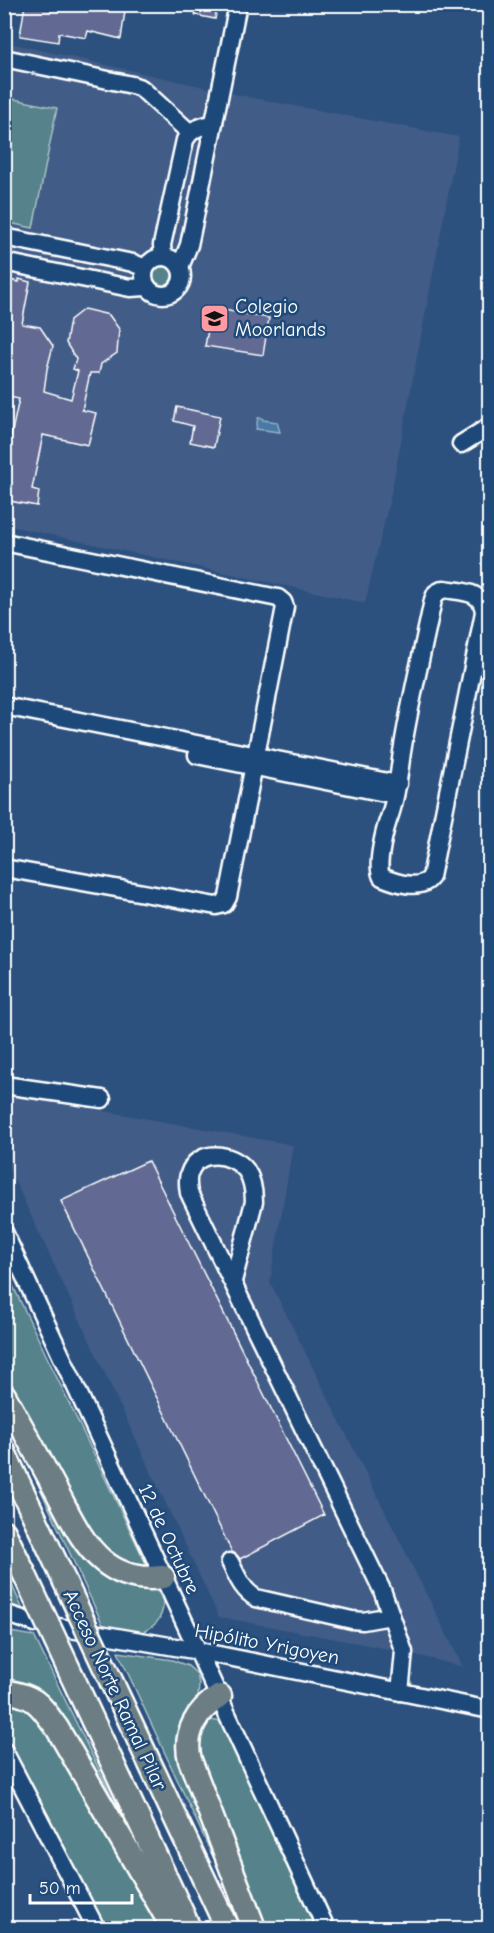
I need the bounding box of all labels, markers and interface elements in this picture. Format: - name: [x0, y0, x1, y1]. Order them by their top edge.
- place label: Colegio Moorlands: [235, 295, 326, 341]
- school or university icon: Colegio Moorlands: [198, 302, 230, 334]
- street label: 12 de Octubre: [133, 1480, 205, 1598]
- street label: Acceso Norte Ramal Pilar: [58, 1586, 172, 1794]
- street label: Hipólito Yrigoyen: [193, 1619, 341, 1669]
- scale bar: [30, 1867, 132, 1905]
- text: 50 m: [39, 1878, 81, 1899]

